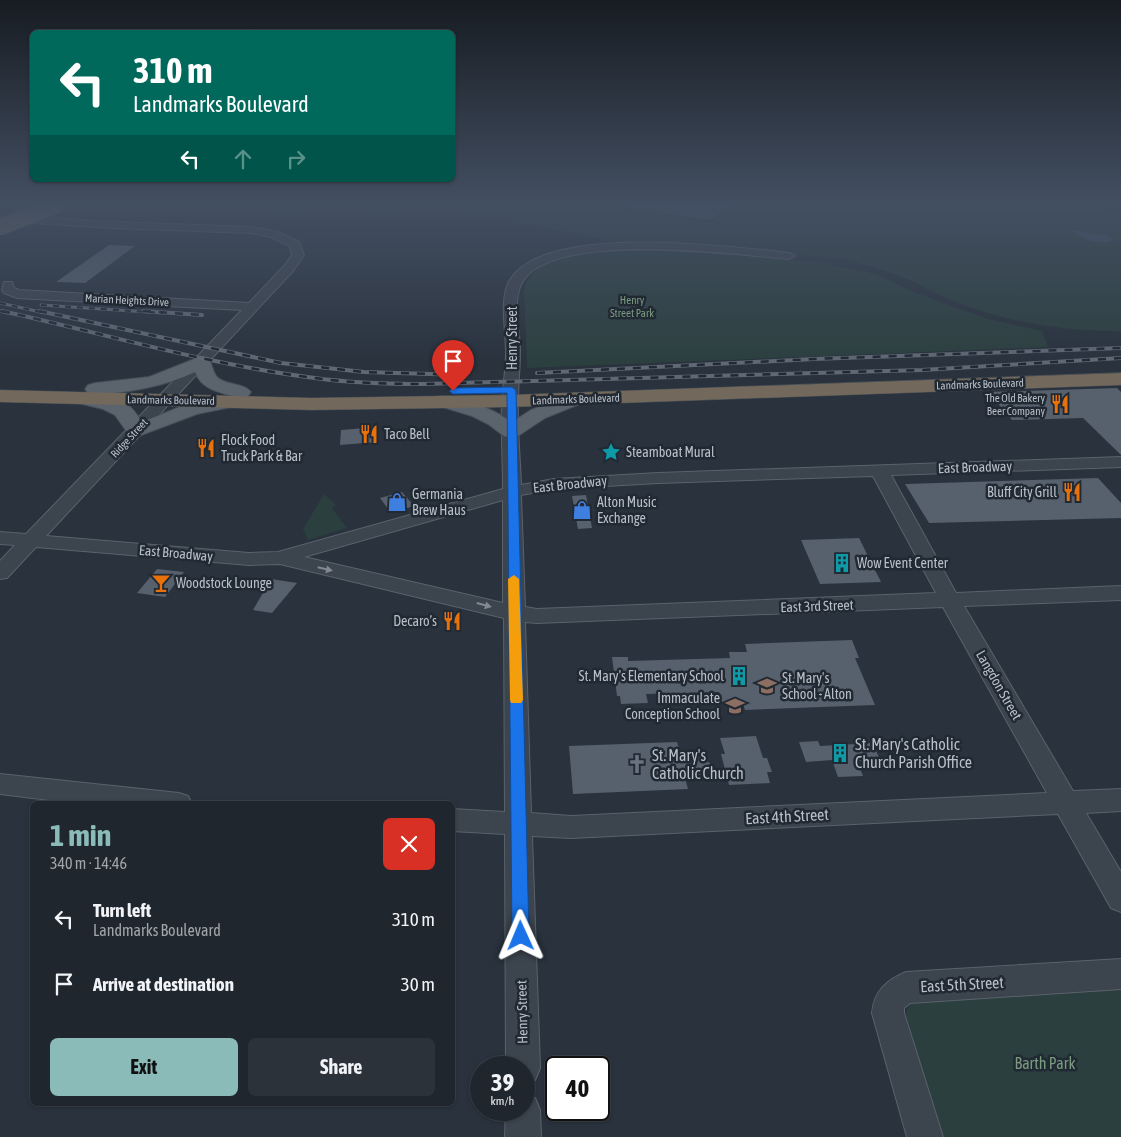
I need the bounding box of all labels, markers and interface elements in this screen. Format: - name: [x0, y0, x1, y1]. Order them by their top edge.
- icon: left: [50, 50, 115, 115]
- text: 310 m: [133, 50, 212, 90]
- text: Landmarks Boulevard: [133, 91, 309, 117]
- icon: left: [176, 145, 204, 173]
- icon: ahead: [229, 145, 257, 173]
- icon: right: [282, 145, 310, 173]
- street label: Marian Heights Drive: [85, 292, 169, 308]
- park label: Henry Street Park: [610, 294, 654, 319]
- street label: Henry Street: [504, 306, 520, 370]
- pin: [432, 340, 474, 391]
- icon: arrive: [439, 347, 467, 375]
- street label: Landmarks Boulevard: [936, 376, 1024, 392]
- street label: Landmarks Boulevard: [532, 391, 620, 407]
- place label: The Old Bakery Beer Company: [985, 392, 1045, 417]
- street label: Landmarks Boulevard: [127, 393, 215, 407]
- restaurant icon: The Old Bakery Beer Company: [1049, 393, 1071, 415]
- street label: Ridge Street: [108, 416, 150, 460]
- restaurant icon: Taco Bell: [358, 423, 380, 445]
- place label: Taco Bell: [384, 426, 430, 442]
- place label: Flock Food Truck Park & Bar: [221, 432, 303, 464]
- restaurant icon: Flock Food Truck Park & Bar: [195, 437, 217, 459]
- place icon: Steamboat Mural: [600, 441, 622, 463]
- place label: Steamboat Mural: [626, 444, 715, 460]
- street label: East Broadway: [938, 458, 1013, 476]
- street label: East Broadway: [532, 472, 608, 496]
- restaurant icon: Bluff City Grill: [1061, 481, 1083, 503]
- place label: Bluff City Grill: [987, 484, 1057, 500]
- place label: Germania Brew Haus: [412, 486, 466, 518]
- shop icon: Germania Brew Haus: [386, 491, 408, 513]
- place label: Alton Music Exchange: [597, 494, 657, 526]
- shop icon: Alton Music Exchange: [571, 499, 593, 521]
- street label: East Broadway: [138, 542, 214, 564]
- building icon: Wow Event Center: [831, 552, 853, 574]
- place label: Wow Event Center: [857, 555, 949, 571]
- one-way arrow: [318, 565, 334, 573]
- bar icon: Woodstock Lounge: [150, 572, 172, 594]
- place label: Woodstock Lounge: [176, 575, 272, 591]
- street label: East 3rd Street: [780, 597, 854, 615]
- one-way arrow: [476, 601, 491, 609]
- restaurant icon: Decaro’s: [441, 610, 463, 632]
- place label: Decaro’s: [393, 613, 437, 629]
- street label: Langdon Street: [973, 648, 1025, 722]
- building icon: St. Mary's Elementary School: [728, 665, 750, 687]
- place label: St. Mary's Elementary School: [579, 668, 724, 684]
- place label: St. Mary's School - Alton: [782, 670, 852, 702]
- school or university icon: St. Mary's School - Alton: [756, 675, 778, 697]
- place label: Immaculate Conception School: [625, 690, 720, 722]
- school or university icon: Immaculate Conception School: [724, 695, 746, 717]
- place label: St. Mary's Catholic Church Parish Office: [855, 735, 972, 771]
- building icon: St. Mary's Catholic Church Parish Office: [829, 742, 851, 764]
- place label: St. Mary's Catholic Church: [652, 746, 744, 782]
- church icon: St. Mary's Catholic Church: [626, 753, 648, 775]
- street label: East 4th Street: [745, 805, 830, 827]
- text: 1 min: [50, 818, 111, 852]
- button: close: [383, 818, 435, 870]
- text: 340 m · 14:46: [50, 854, 127, 872]
- text: Turn left: [93, 899, 151, 921]
- icon: left: [50, 905, 78, 933]
- text: 310 m: [392, 908, 435, 930]
- position arrow: [494, 909, 546, 961]
- text: Landmarks Boulevard: [93, 921, 221, 939]
- icon: arrive: [50, 970, 78, 998]
- text: Arrive at destination: [93, 973, 234, 995]
- text: 30 m: [401, 973, 435, 995]
- street label: East 5th Street: [920, 973, 1005, 995]
- street label: Henry Street: [513, 980, 531, 1044]
- button: Exit: [50, 1038, 238, 1096]
- button: Share: [248, 1038, 435, 1096]
- park label: Barth Park: [1015, 1054, 1075, 1072]
- speed limit sign: 40: [545, 1056, 610, 1121]
- text: 39: [491, 1068, 514, 1096]
- text: km/h: [491, 1094, 514, 1108]

